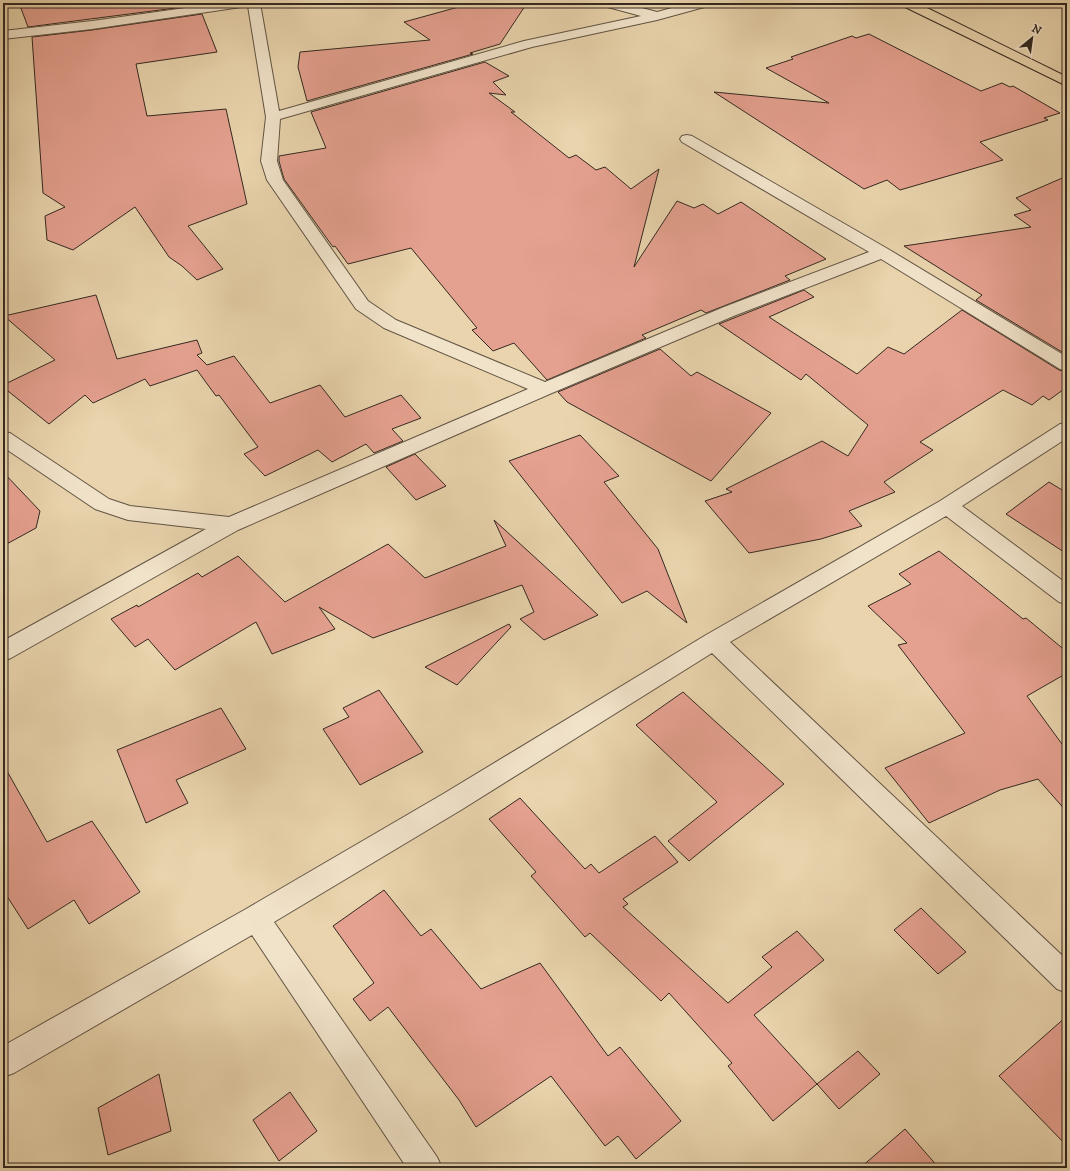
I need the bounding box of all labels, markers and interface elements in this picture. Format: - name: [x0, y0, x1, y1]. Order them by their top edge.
- north arrow: [1012, 18, 1052, 58]
- text: N: [1029, 22, 1044, 38]

